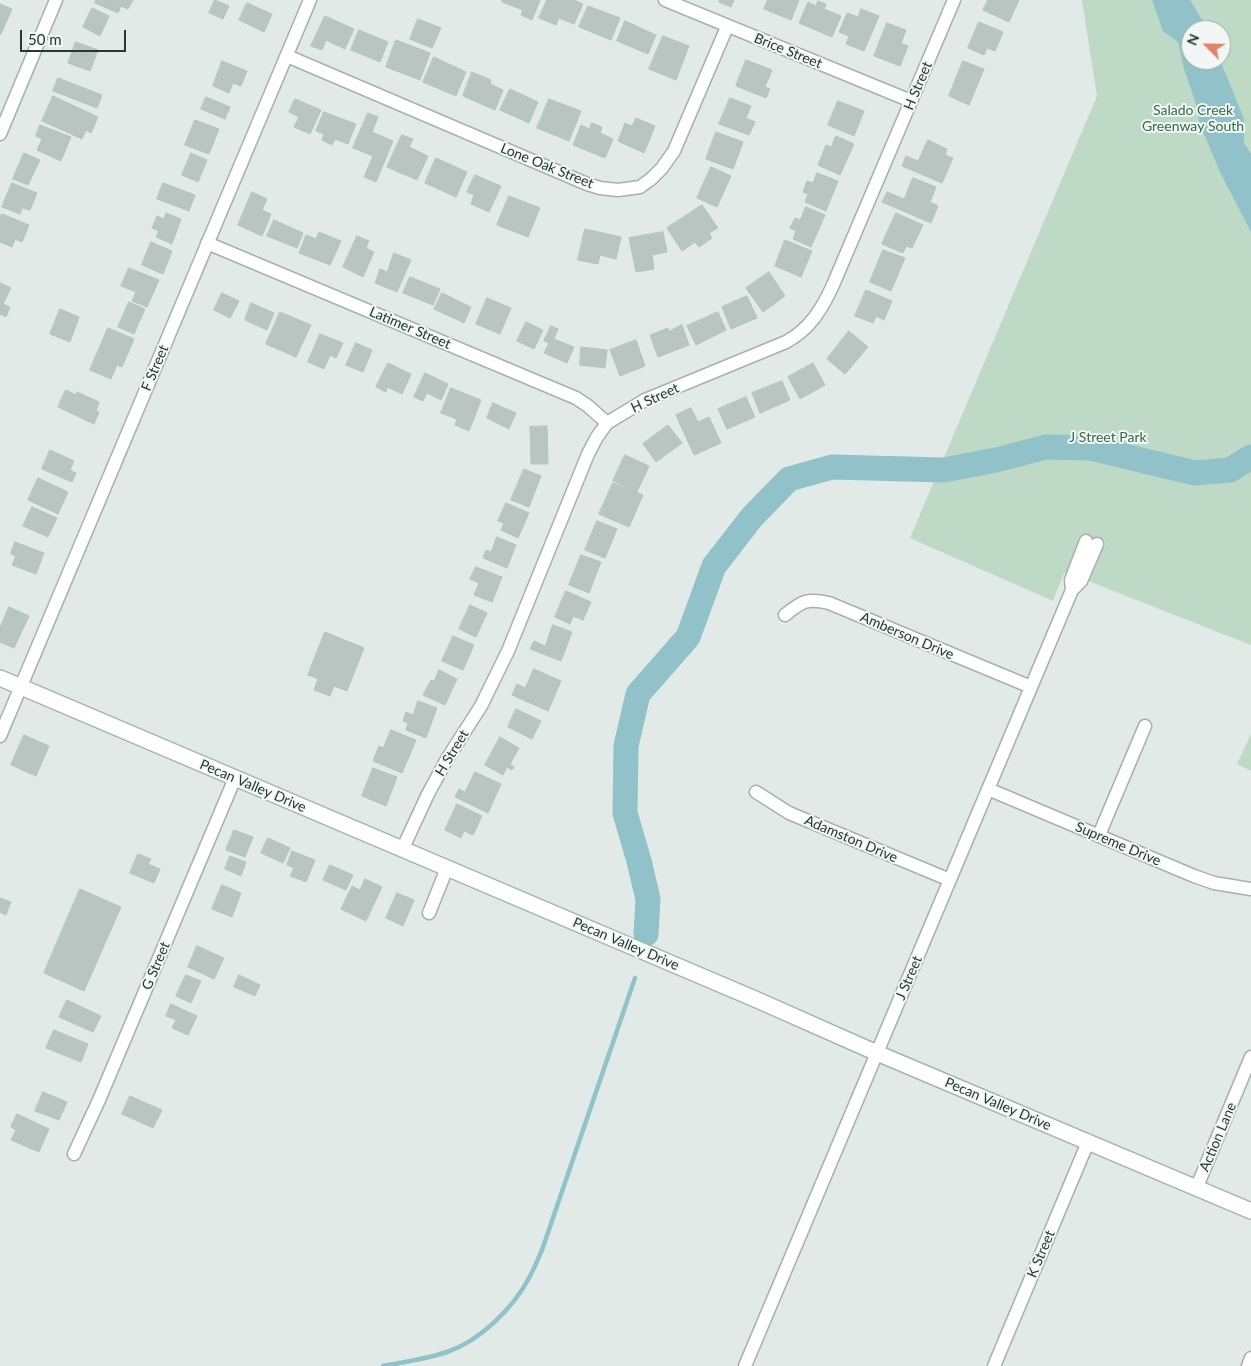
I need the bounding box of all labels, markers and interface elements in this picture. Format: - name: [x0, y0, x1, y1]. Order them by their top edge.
- scale bar: [22, 20, 129, 52]
- north arrow: [1181, 20, 1231, 70]
- text: 50 m: [28, 30, 62, 48]
- street label: Brice Street: [752, 30, 824, 72]
- text: N: [1183, 31, 1203, 48]
- street label: H Street: [900, 59, 936, 113]
- park label: Salado Creek Greenway South: [1142, 102, 1244, 134]
- street label: Lone Oak Street: [498, 140, 596, 192]
- street label: Latimer Street: [367, 303, 453, 353]
- street label: F Street: [138, 342, 172, 394]
- street label: H Street: [628, 380, 682, 416]
- park label: J Street Park: [1069, 429, 1147, 445]
- street label: Amberson Drive: [858, 609, 956, 663]
- street label: H Street: [432, 727, 472, 779]
- street label: Pecan Valley Drive: [197, 756, 309, 816]
- street label: Adamston Drive: [802, 812, 900, 866]
- street label: Supreme Drive: [1073, 818, 1163, 870]
- street label: Pecan Valley Drive: [570, 914, 682, 974]
- street label: G Street: [138, 939, 174, 993]
- street label: J Street: [892, 953, 926, 1003]
- street label: Pecan Valley Drive: [942, 1074, 1054, 1134]
- street label: Action Lane: [1196, 1100, 1240, 1174]
- street label: K Street: [1024, 1228, 1058, 1280]

